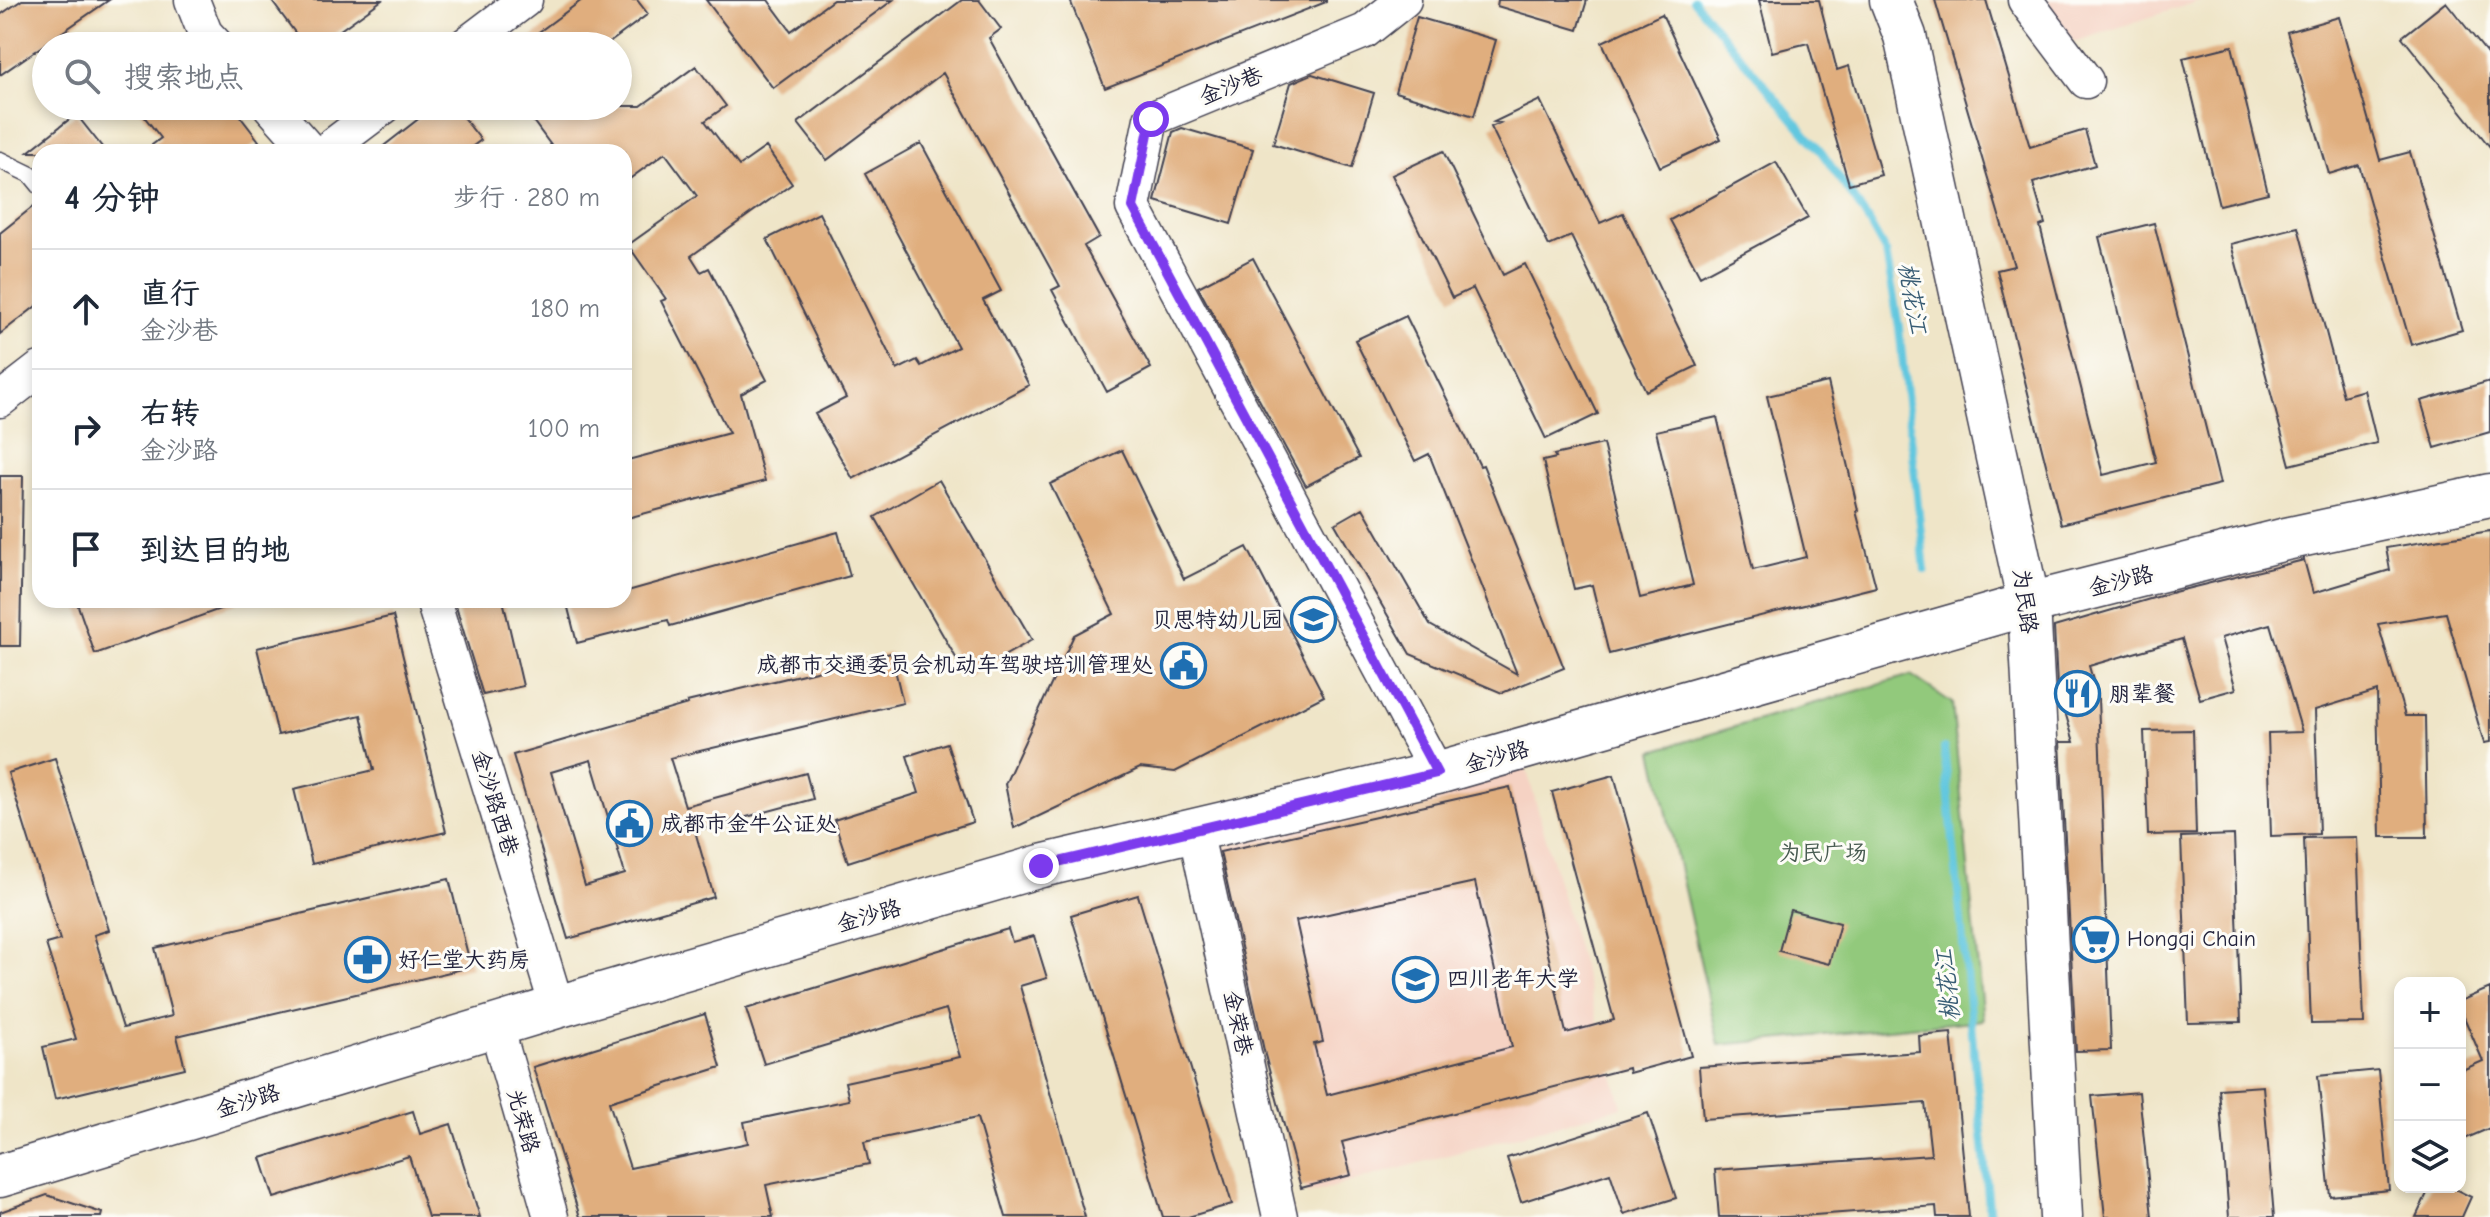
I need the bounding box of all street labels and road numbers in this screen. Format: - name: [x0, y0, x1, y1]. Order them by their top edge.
- street label: 金沙巷: [1196, 62, 1266, 110]
- street label: 金沙路: [2086, 560, 2156, 602]
- street label: 为民路: [2008, 567, 2042, 635]
- street label: 金沙路: [1462, 735, 1532, 779]
- street label: 金沙路西巷: [466, 747, 524, 859]
- street label: 金沙路: [834, 894, 904, 938]
- street label: 金荣巷: [1218, 988, 1258, 1058]
- street label: 金沙路: [213, 1079, 283, 1123]
- street label: 光荣路: [501, 1086, 545, 1156]

